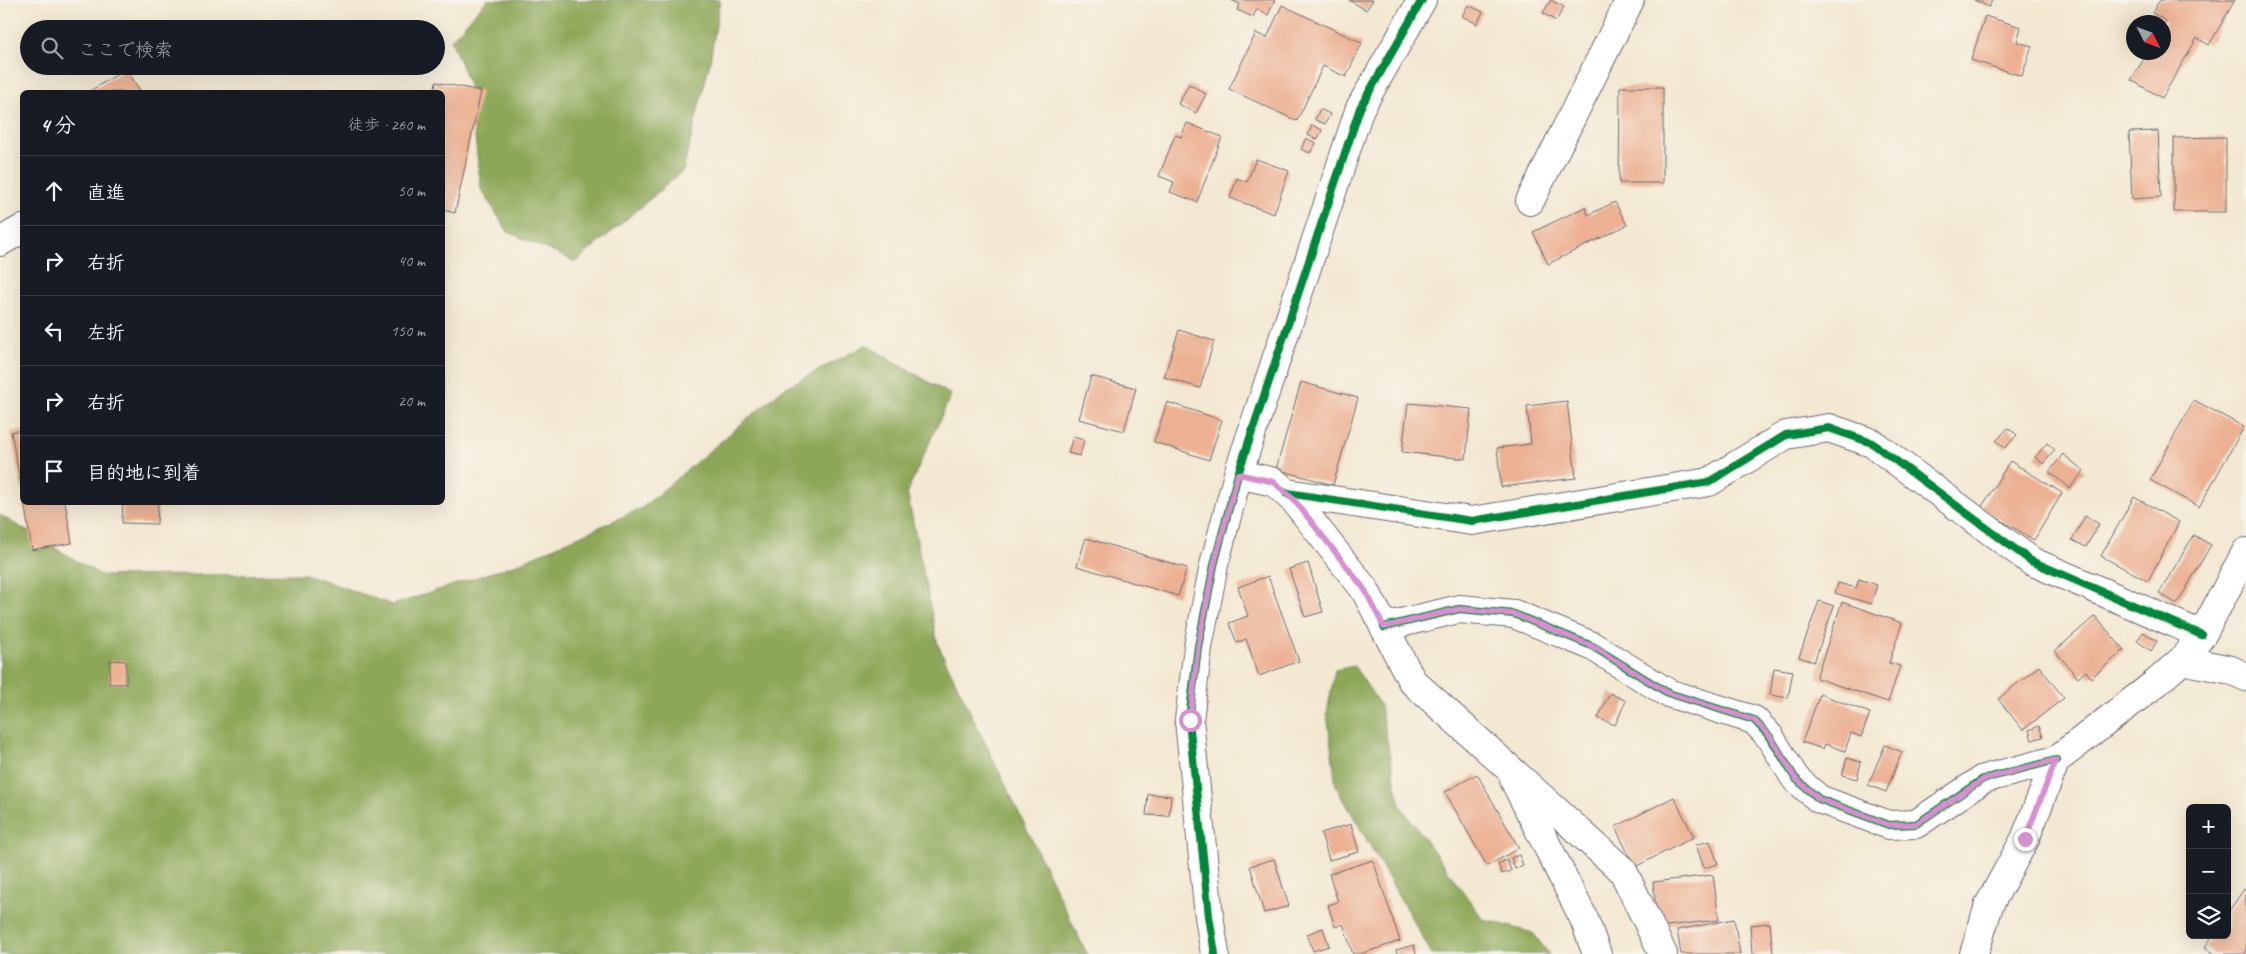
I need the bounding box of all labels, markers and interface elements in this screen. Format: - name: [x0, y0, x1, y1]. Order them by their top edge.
- north arrow: [2126, 15, 2171, 60]
- search box: [20, 20, 445, 75]
- icon: search: [38, 34, 66, 62]
- text: ここで検索: [78, 38, 173, 62]
- text: 4 分: [40, 112, 76, 138]
- text: 徒歩 · 260 m: [348, 115, 425, 135]
- icon: ahead: [40, 177, 68, 205]
- text: 直進: [87, 181, 125, 205]
- text: 50 m: [398, 181, 425, 201]
- icon: right: [40, 247, 68, 275]
- text: 右折: [87, 251, 125, 275]
- text: 40 m: [398, 251, 425, 271]
- icon: left: [40, 317, 68, 345]
- text: 左折: [87, 321, 125, 345]
- text: 150 m: [391, 321, 425, 341]
- icon: right: [40, 387, 68, 415]
- text: 右折: [87, 391, 125, 415]
- text: 20 m: [398, 391, 425, 411]
- icon: arrive: [40, 457, 68, 485]
- text: 目的地に到着: [87, 461, 201, 485]
- route start: [1179, 709, 1202, 732]
- map controls: [2186, 804, 2231, 939]
- button: +: [2186, 804, 2231, 849]
- route end: [2014, 828, 2037, 851]
- button: −: [2186, 849, 2231, 894]
- button: layers: [2186, 894, 2231, 939]

